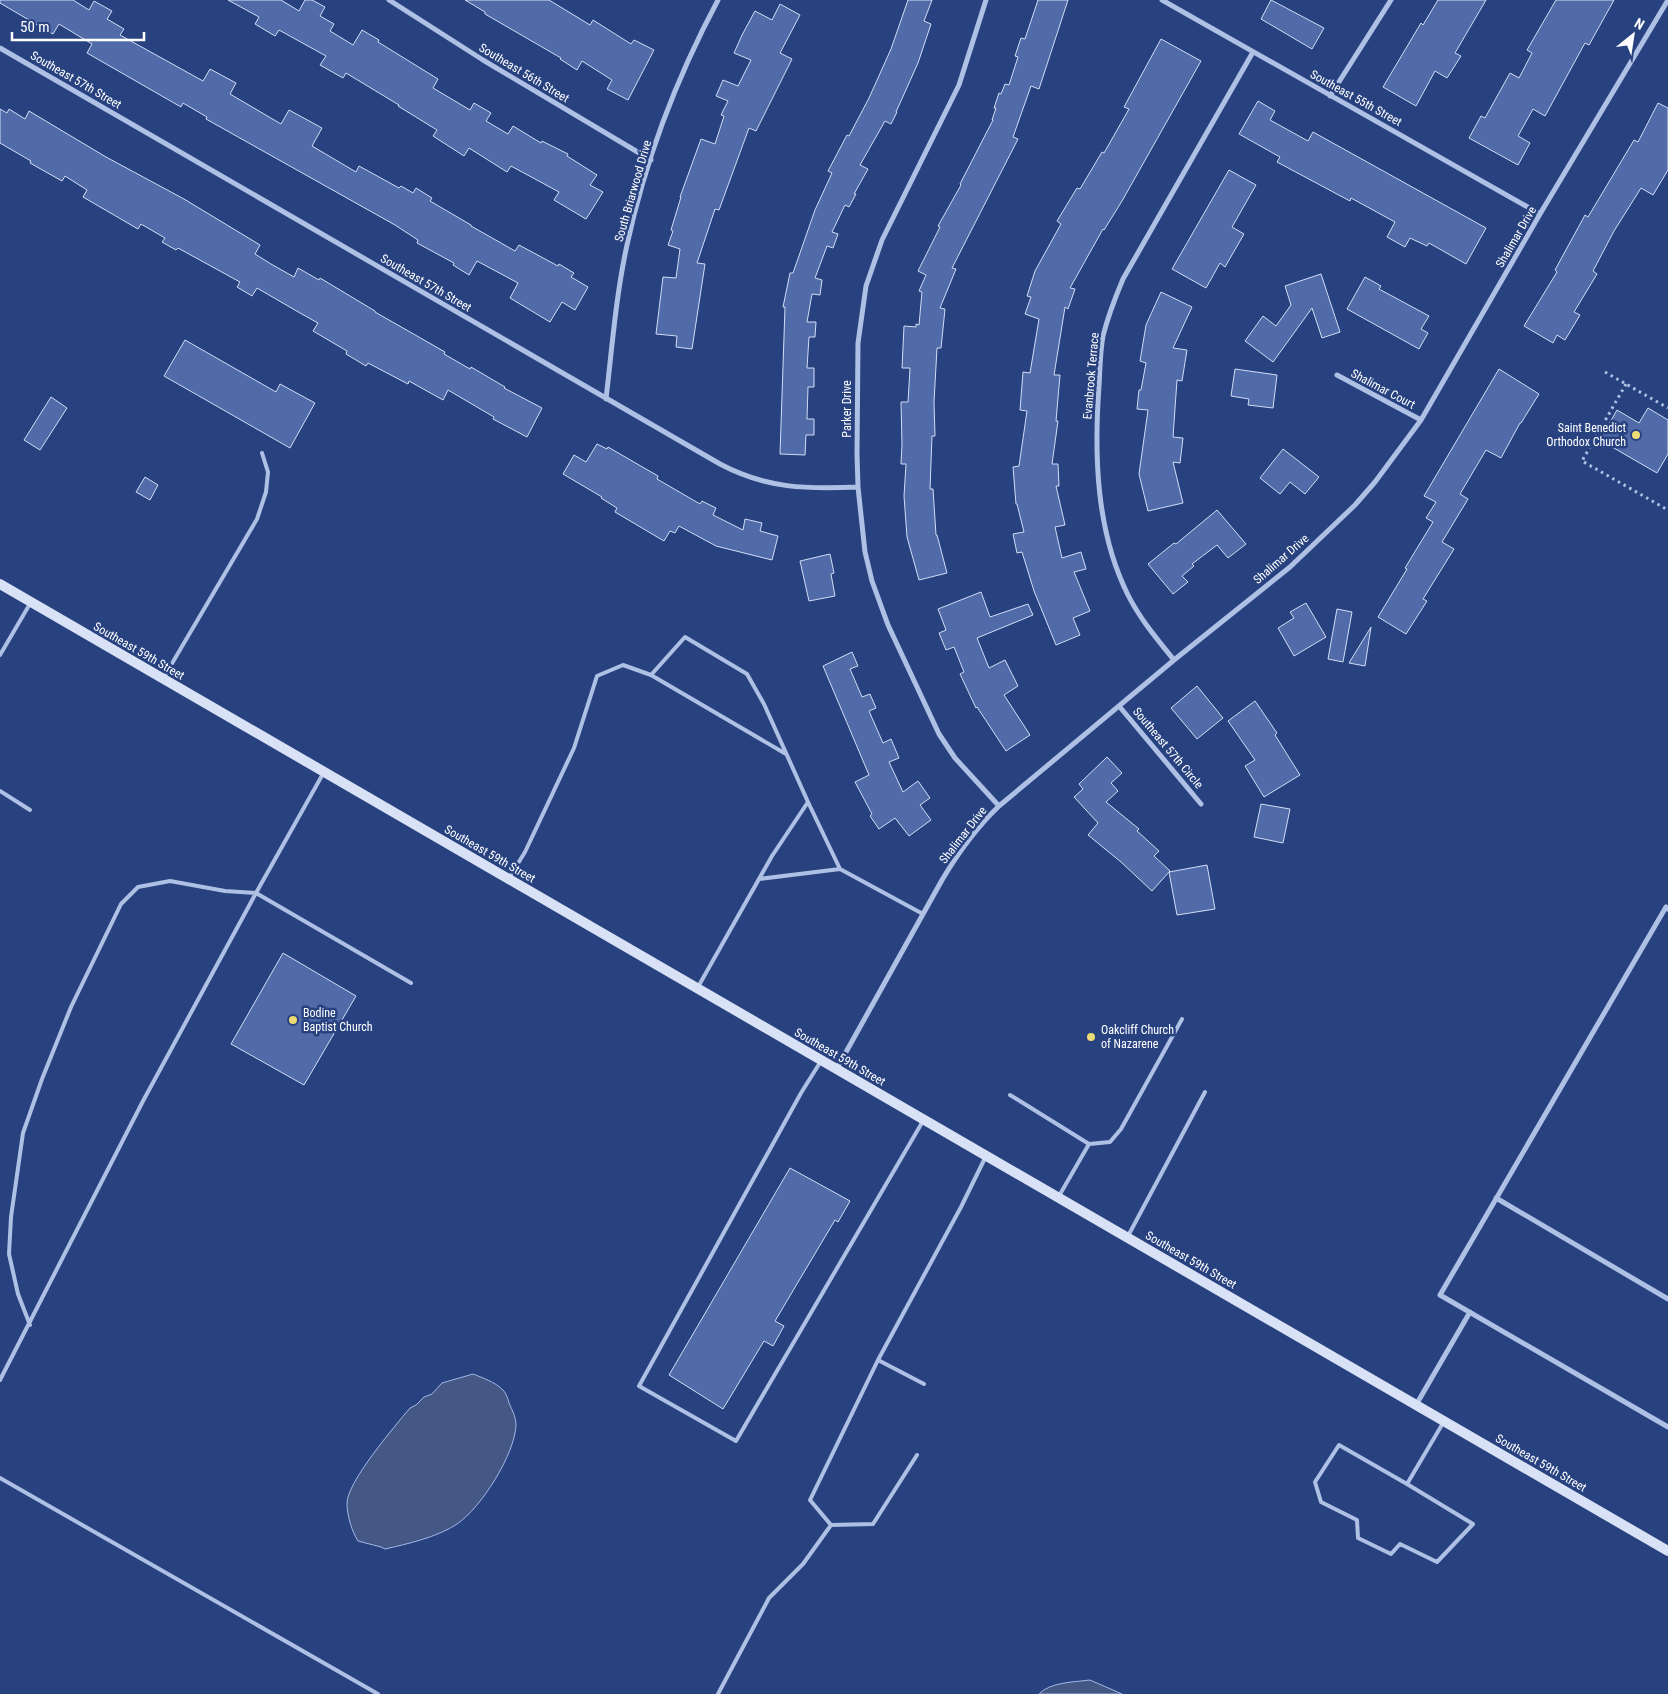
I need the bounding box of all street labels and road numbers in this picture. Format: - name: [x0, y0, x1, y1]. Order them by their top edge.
- street label: Southeast 56th Street: [476, 41, 572, 106]
- street label: Southeast 57th Street: [28, 48, 124, 112]
- street label: Southeast 55th Street: [1308, 67, 1405, 129]
- street label: South Briarwood Drive: [612, 138, 654, 243]
- street label: Shalimar Drive: [1493, 204, 1539, 270]
- street label: Southeast 57th Street: [378, 251, 474, 315]
- street label: Evanbrook Terrace: [1080, 332, 1102, 420]
- street label: Shalimar Court: [1349, 366, 1418, 412]
- street label: Parker Drive: [840, 380, 854, 438]
- street label: Shalimar Drive: [1251, 531, 1312, 587]
- street label: Southeast 59th Street: [91, 619, 187, 683]
- street label: Southeast 57th Circle: [1130, 705, 1206, 792]
- street label: Shalimar Drive: [936, 803, 990, 866]
- street label: Southeast 59th Street: [442, 822, 538, 886]
- street label: Southeast 59th Street: [792, 1025, 888, 1089]
- street label: Southeast 59th Street: [1143, 1228, 1239, 1292]
- street label: Southeast 59th Street: [1493, 1431, 1589, 1495]

